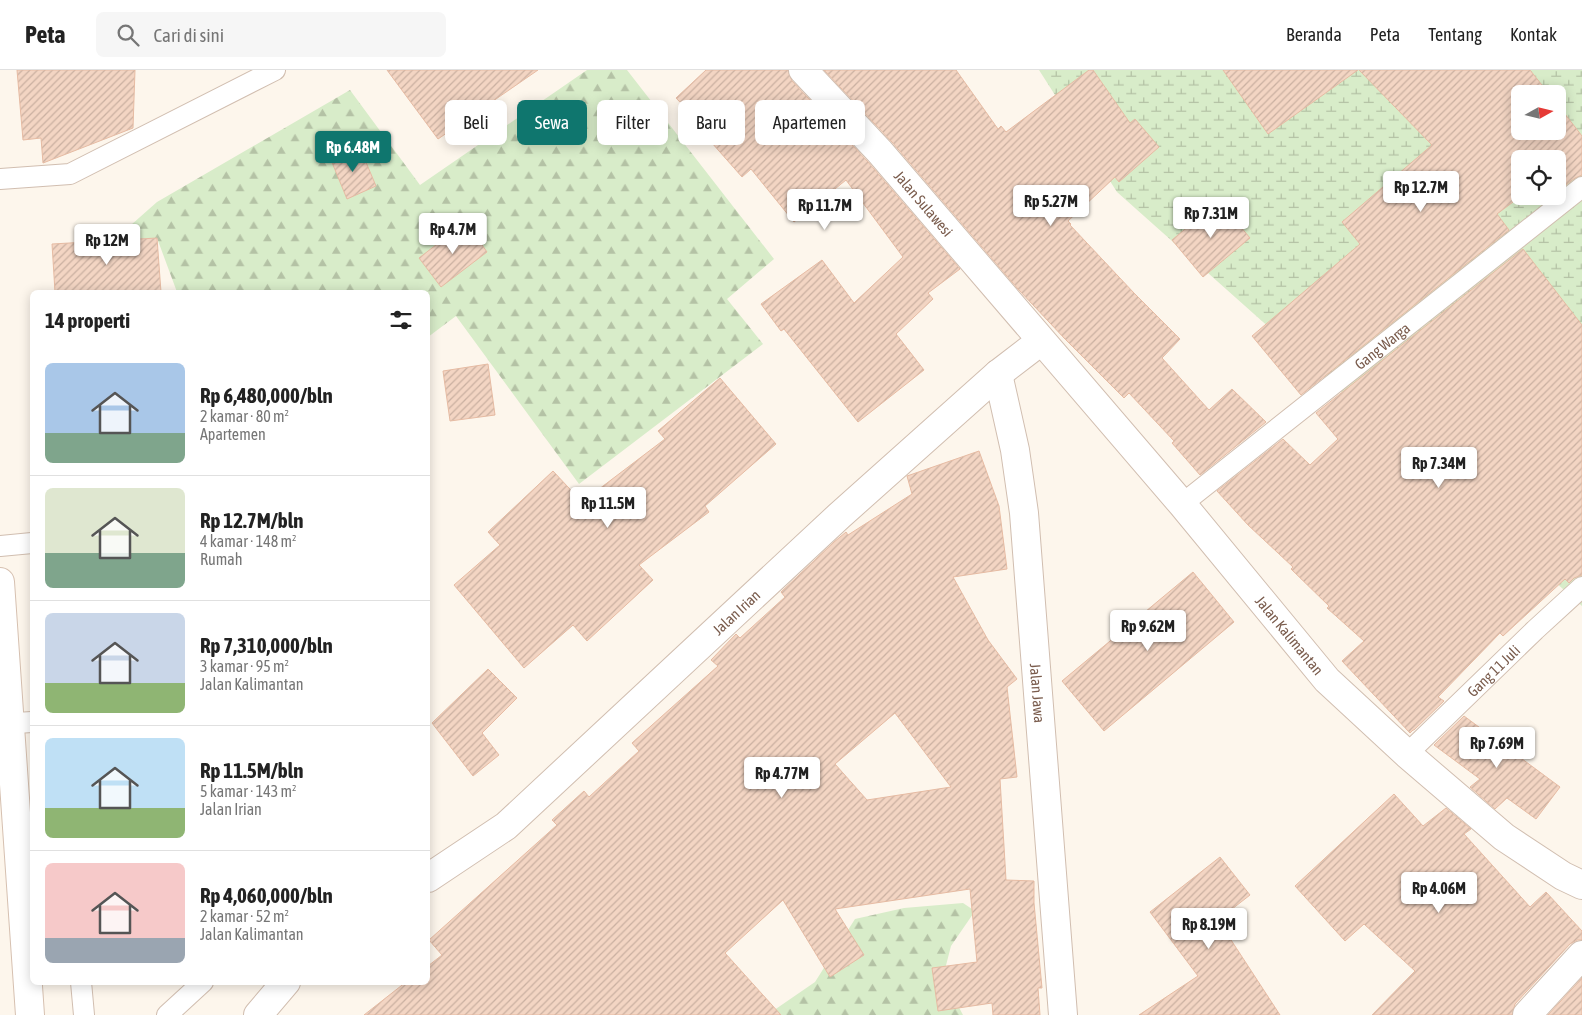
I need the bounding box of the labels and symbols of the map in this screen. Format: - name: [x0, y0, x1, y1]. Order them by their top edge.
- north arrow: [1511, 85, 1566, 140]
- pin: Rp 6.48M: [301, 131, 405, 173]
- street label: Jalan Sulawesi: [891, 167, 957, 240]
- pin: Rp 12.7M: [1369, 170, 1473, 213]
- pin: Rp 5.27M: [999, 184, 1103, 227]
- pin: Rp 11.7M: [773, 189, 877, 231]
- pin: Rp 7.31M: [1159, 196, 1263, 239]
- pin: Rp 4.7M: [407, 212, 499, 255]
- pin: Rp 12M: [66, 224, 148, 266]
- street label: Gang Warga: [1351, 319, 1413, 373]
- pin: Rp 7.34M: [1387, 446, 1491, 489]
- pin: Rp 11.5M: [556, 486, 660, 529]
- street label: Jalan Irian: [709, 586, 763, 638]
- street label: Jalan Kalimantan: [1252, 592, 1327, 678]
- pin: Rp 9.62M: [1096, 610, 1200, 652]
- street label: Gang 11 Juli: [1463, 641, 1523, 700]
- street label: Jalan Jawa: [1027, 663, 1049, 723]
- pin: Rp 7.69M: [1445, 726, 1549, 769]
- pin: Rp 4.77M: [730, 756, 834, 799]
- pin: Rp 4.06M: [1387, 872, 1491, 914]
- pin: Rp 8.19M: [1157, 908, 1261, 950]

